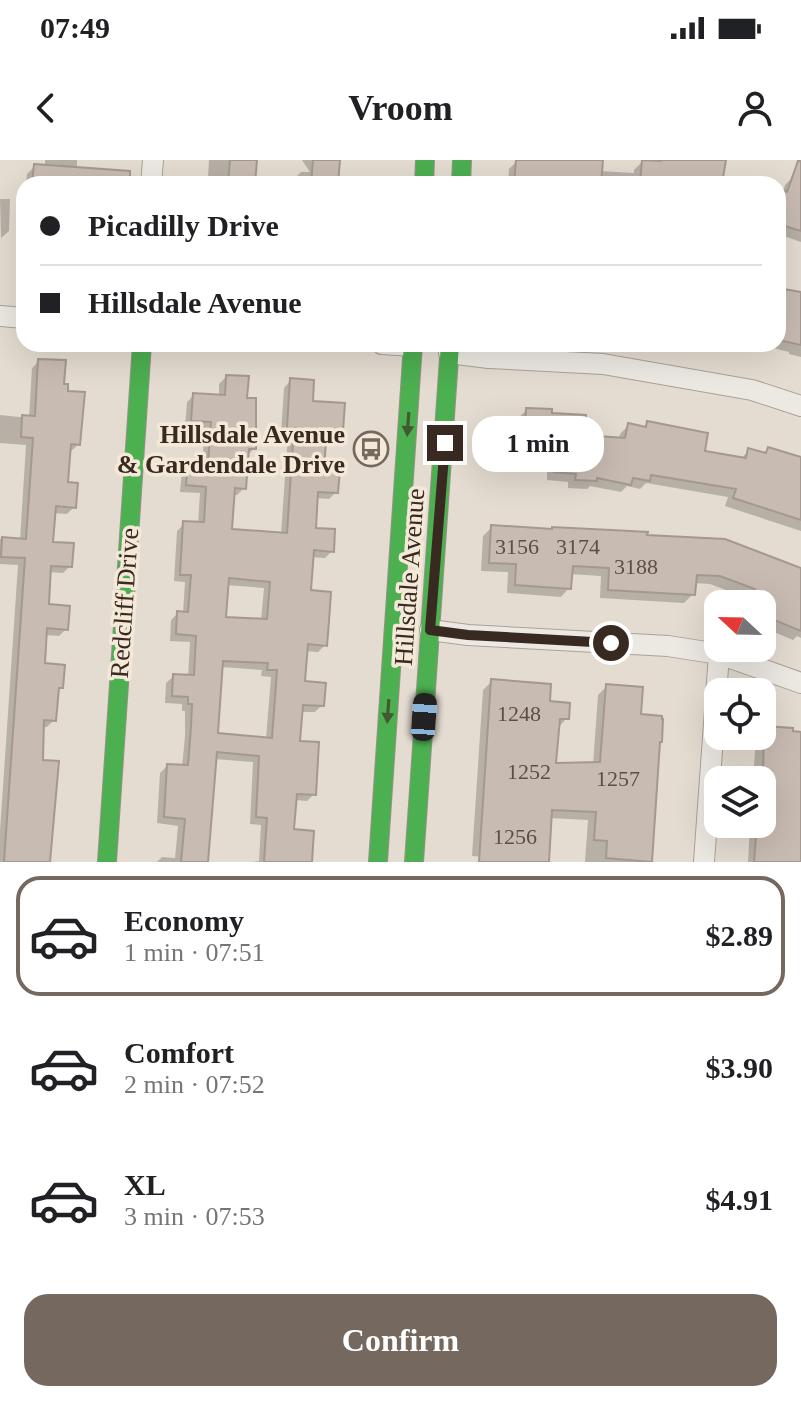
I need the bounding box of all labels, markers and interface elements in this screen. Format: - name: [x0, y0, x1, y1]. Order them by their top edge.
- text: 07:49: [40, 11, 110, 44]
- icon: back: [24, 86, 68, 130]
- icon: person: [733, 86, 777, 130]
- text: Vroom: [348, 88, 453, 128]
- text: Picadilly Drive: [88, 209, 279, 242]
- text: Hillsdale Avenue: [88, 286, 302, 319]
- one-way arrow: [401, 412, 414, 437]
- callout: 1 min: [473, 415, 605, 471]
- place label: Hillsdale Avenue & Gardendale Drive: [117, 420, 345, 479]
- route end: [427, 425, 463, 461]
- text: 1 min: [507, 429, 569, 458]
- bus stop icon: Hillsdale Avenue & Gardendale Drive: [352, 430, 390, 468]
- street label: Hillsdale Avenue: [389, 487, 430, 667]
- street label: Redcliff Drive: [105, 527, 144, 679]
- house number: 3156: [495, 534, 539, 559]
- house number: 3174: [556, 534, 600, 559]
- house number: 3188: [614, 554, 658, 579]
- north arrow: [704, 590, 776, 662]
- map controls: [704, 590, 776, 838]
- route start: [593, 625, 629, 661]
- button: locate: [704, 678, 776, 750]
- car: [410, 692, 438, 742]
- one-way arrow: [381, 699, 394, 724]
- house number: 1248: [497, 701, 541, 726]
- house number: 1252: [507, 759, 551, 784]
- house number: 1257: [596, 766, 640, 791]
- button: layers: [704, 766, 776, 838]
- house number: 1256: [493, 824, 537, 849]
- icon: car: [28, 900, 100, 972]
- text: Economy: [124, 904, 244, 937]
- text: $2.89: [706, 919, 773, 952]
- text: 1 min · 07:51: [124, 938, 265, 967]
- icon: car: [28, 1032, 100, 1104]
- text: Comfort: [124, 1036, 234, 1069]
- text: $3.90: [706, 1051, 773, 1084]
- text: 2 min · 07:52: [124, 1070, 265, 1099]
- icon: car: [28, 1164, 100, 1236]
- text: XL: [124, 1168, 166, 1201]
- text: $4.91: [706, 1183, 773, 1216]
- text: 3 min · 07:53: [124, 1202, 265, 1231]
- button: Confirm: [24, 1294, 777, 1386]

